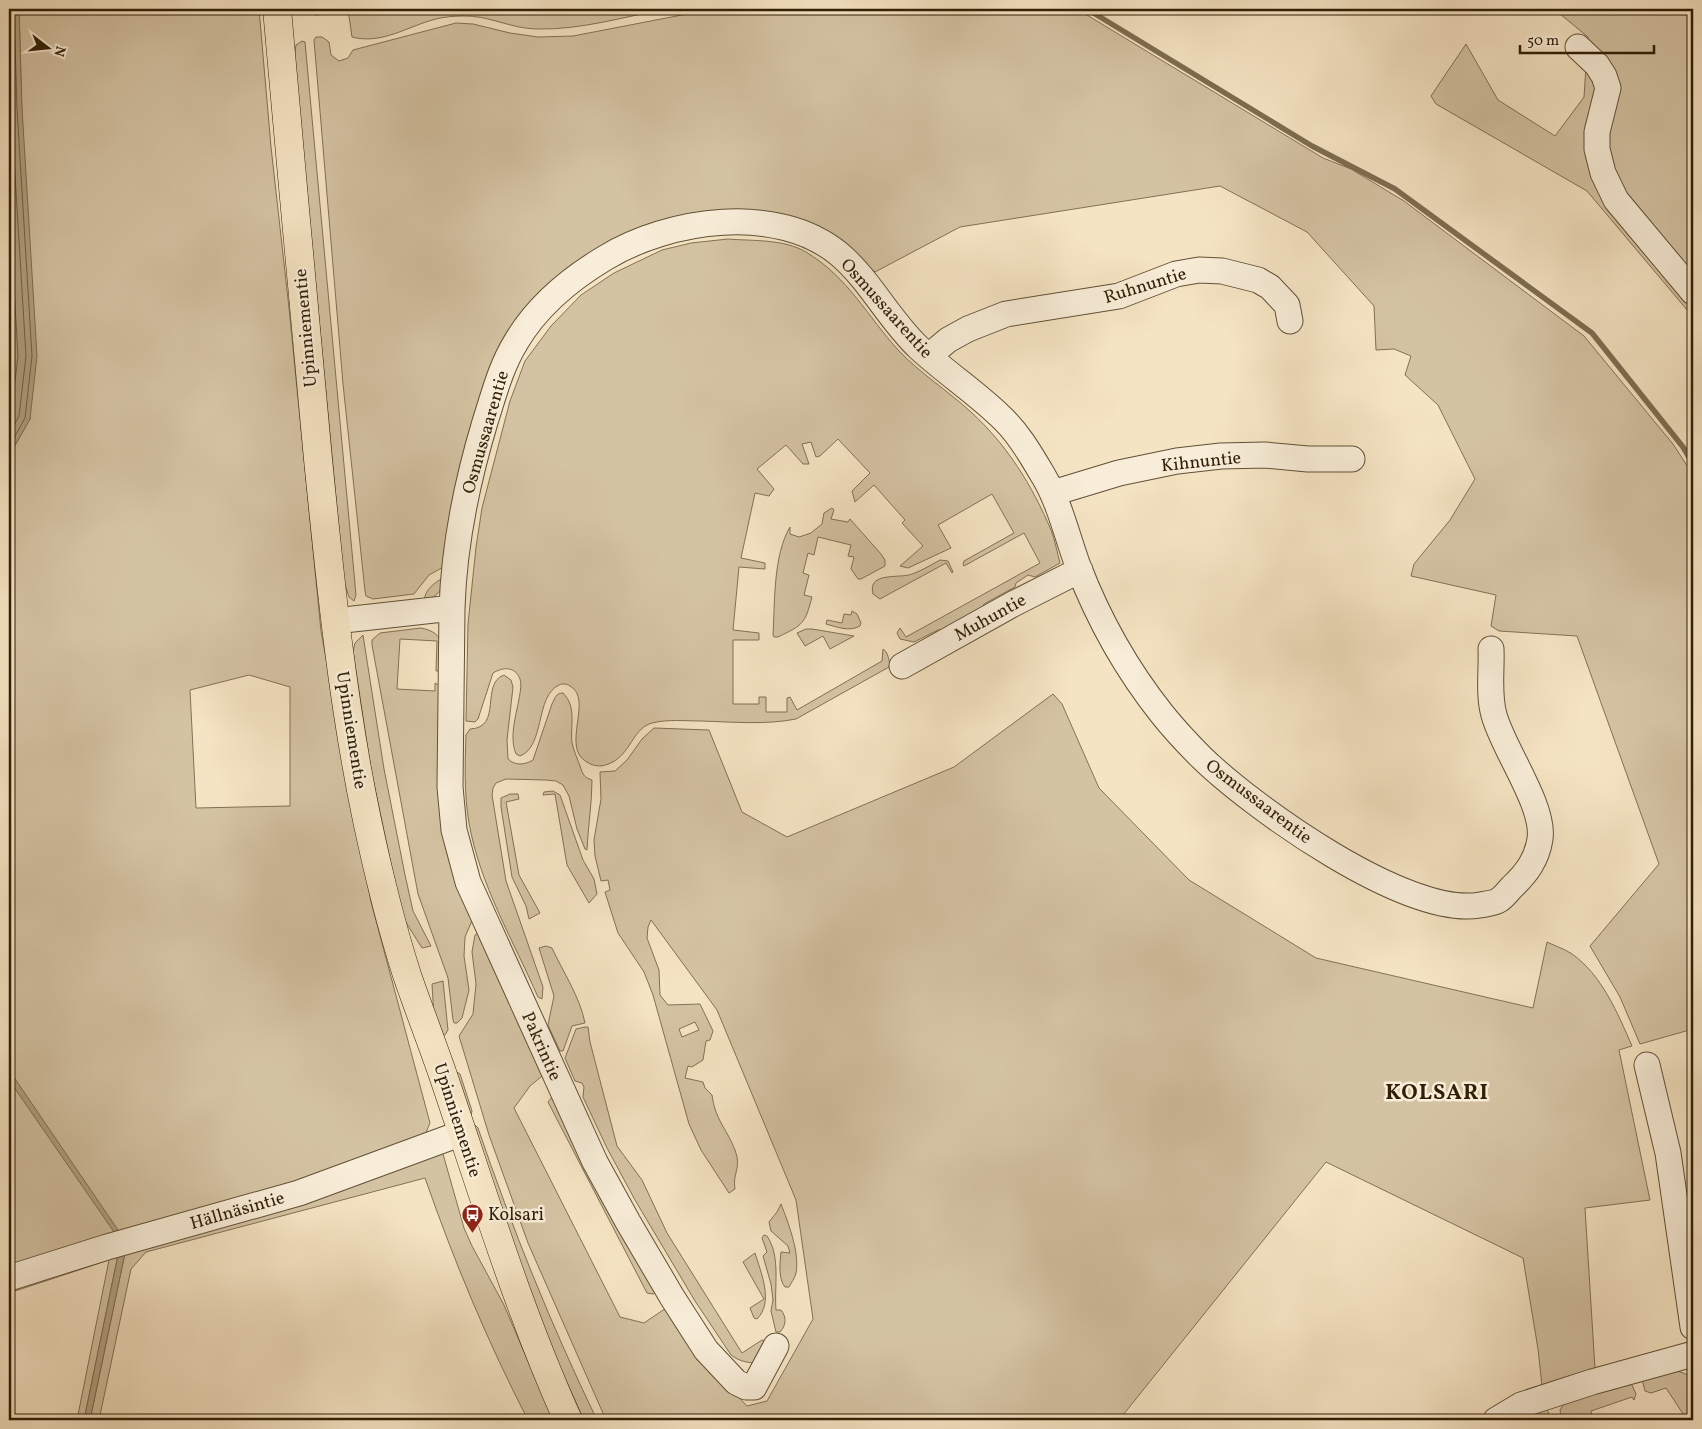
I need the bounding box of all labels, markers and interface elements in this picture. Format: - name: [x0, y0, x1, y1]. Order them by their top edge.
- north arrow: [22, 22, 72, 72]
- scale bar: [1520, 22, 1653, 54]
- text: 50 m: [1527, 31, 1559, 52]
- text: N: [49, 44, 70, 59]
- street label: Osmussaarentie: [834, 253, 938, 365]
- street label: Ruhnuntie: [1101, 262, 1190, 311]
- street label: Upinniementie: [289, 268, 324, 388]
- street label: Osmussaarentie: [457, 368, 516, 497]
- street label: Kihnuntie: [1160, 446, 1242, 479]
- street label: Muhuntie: [950, 588, 1031, 648]
- street label: Upinniementie: [329, 670, 372, 791]
- street label: Osmussaarentie: [1200, 754, 1316, 851]
- street label: Pakrintie: [514, 1008, 567, 1085]
- street label: Upinniementie: [426, 1060, 487, 1181]
- district label: KOLSARI: [1385, 1078, 1489, 1109]
- street label: Hällnäsintie: [187, 1186, 288, 1237]
- bus stop icon: Kolsari: [460, 1202, 484, 1233]
- place label: Kolsari: [488, 1203, 544, 1228]

